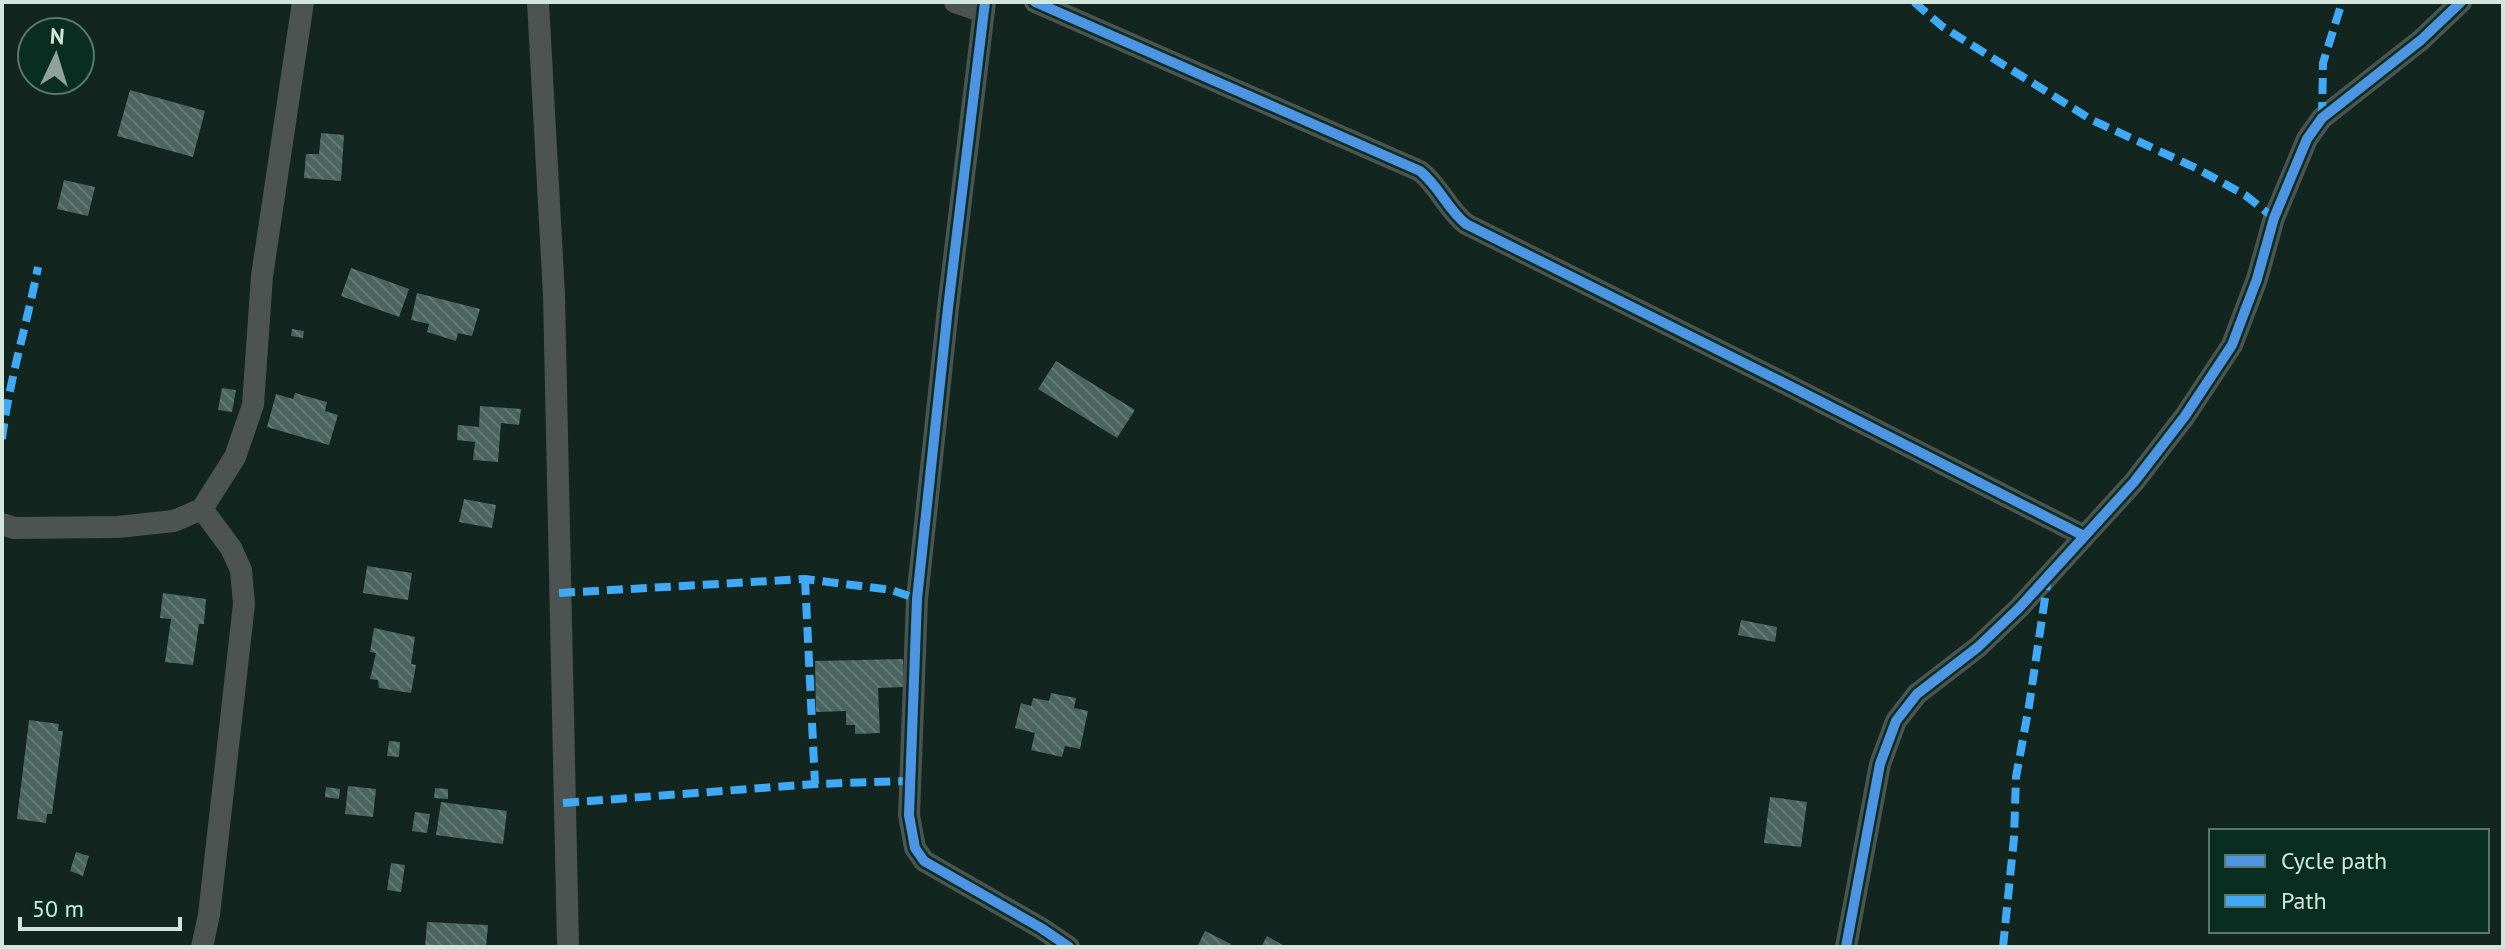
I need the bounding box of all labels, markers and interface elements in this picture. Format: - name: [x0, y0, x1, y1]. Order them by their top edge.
- north arrow: [16, 16, 96, 96]
- text: N: [49, 22, 66, 51]
- legend: [2209, 829, 2489, 933]
- text: Cycle path: [2281, 845, 2387, 876]
- scale bar: [20, 881, 180, 931]
- text: Path: [2281, 885, 2327, 916]
- text: 50 m: [32, 893, 84, 924]

